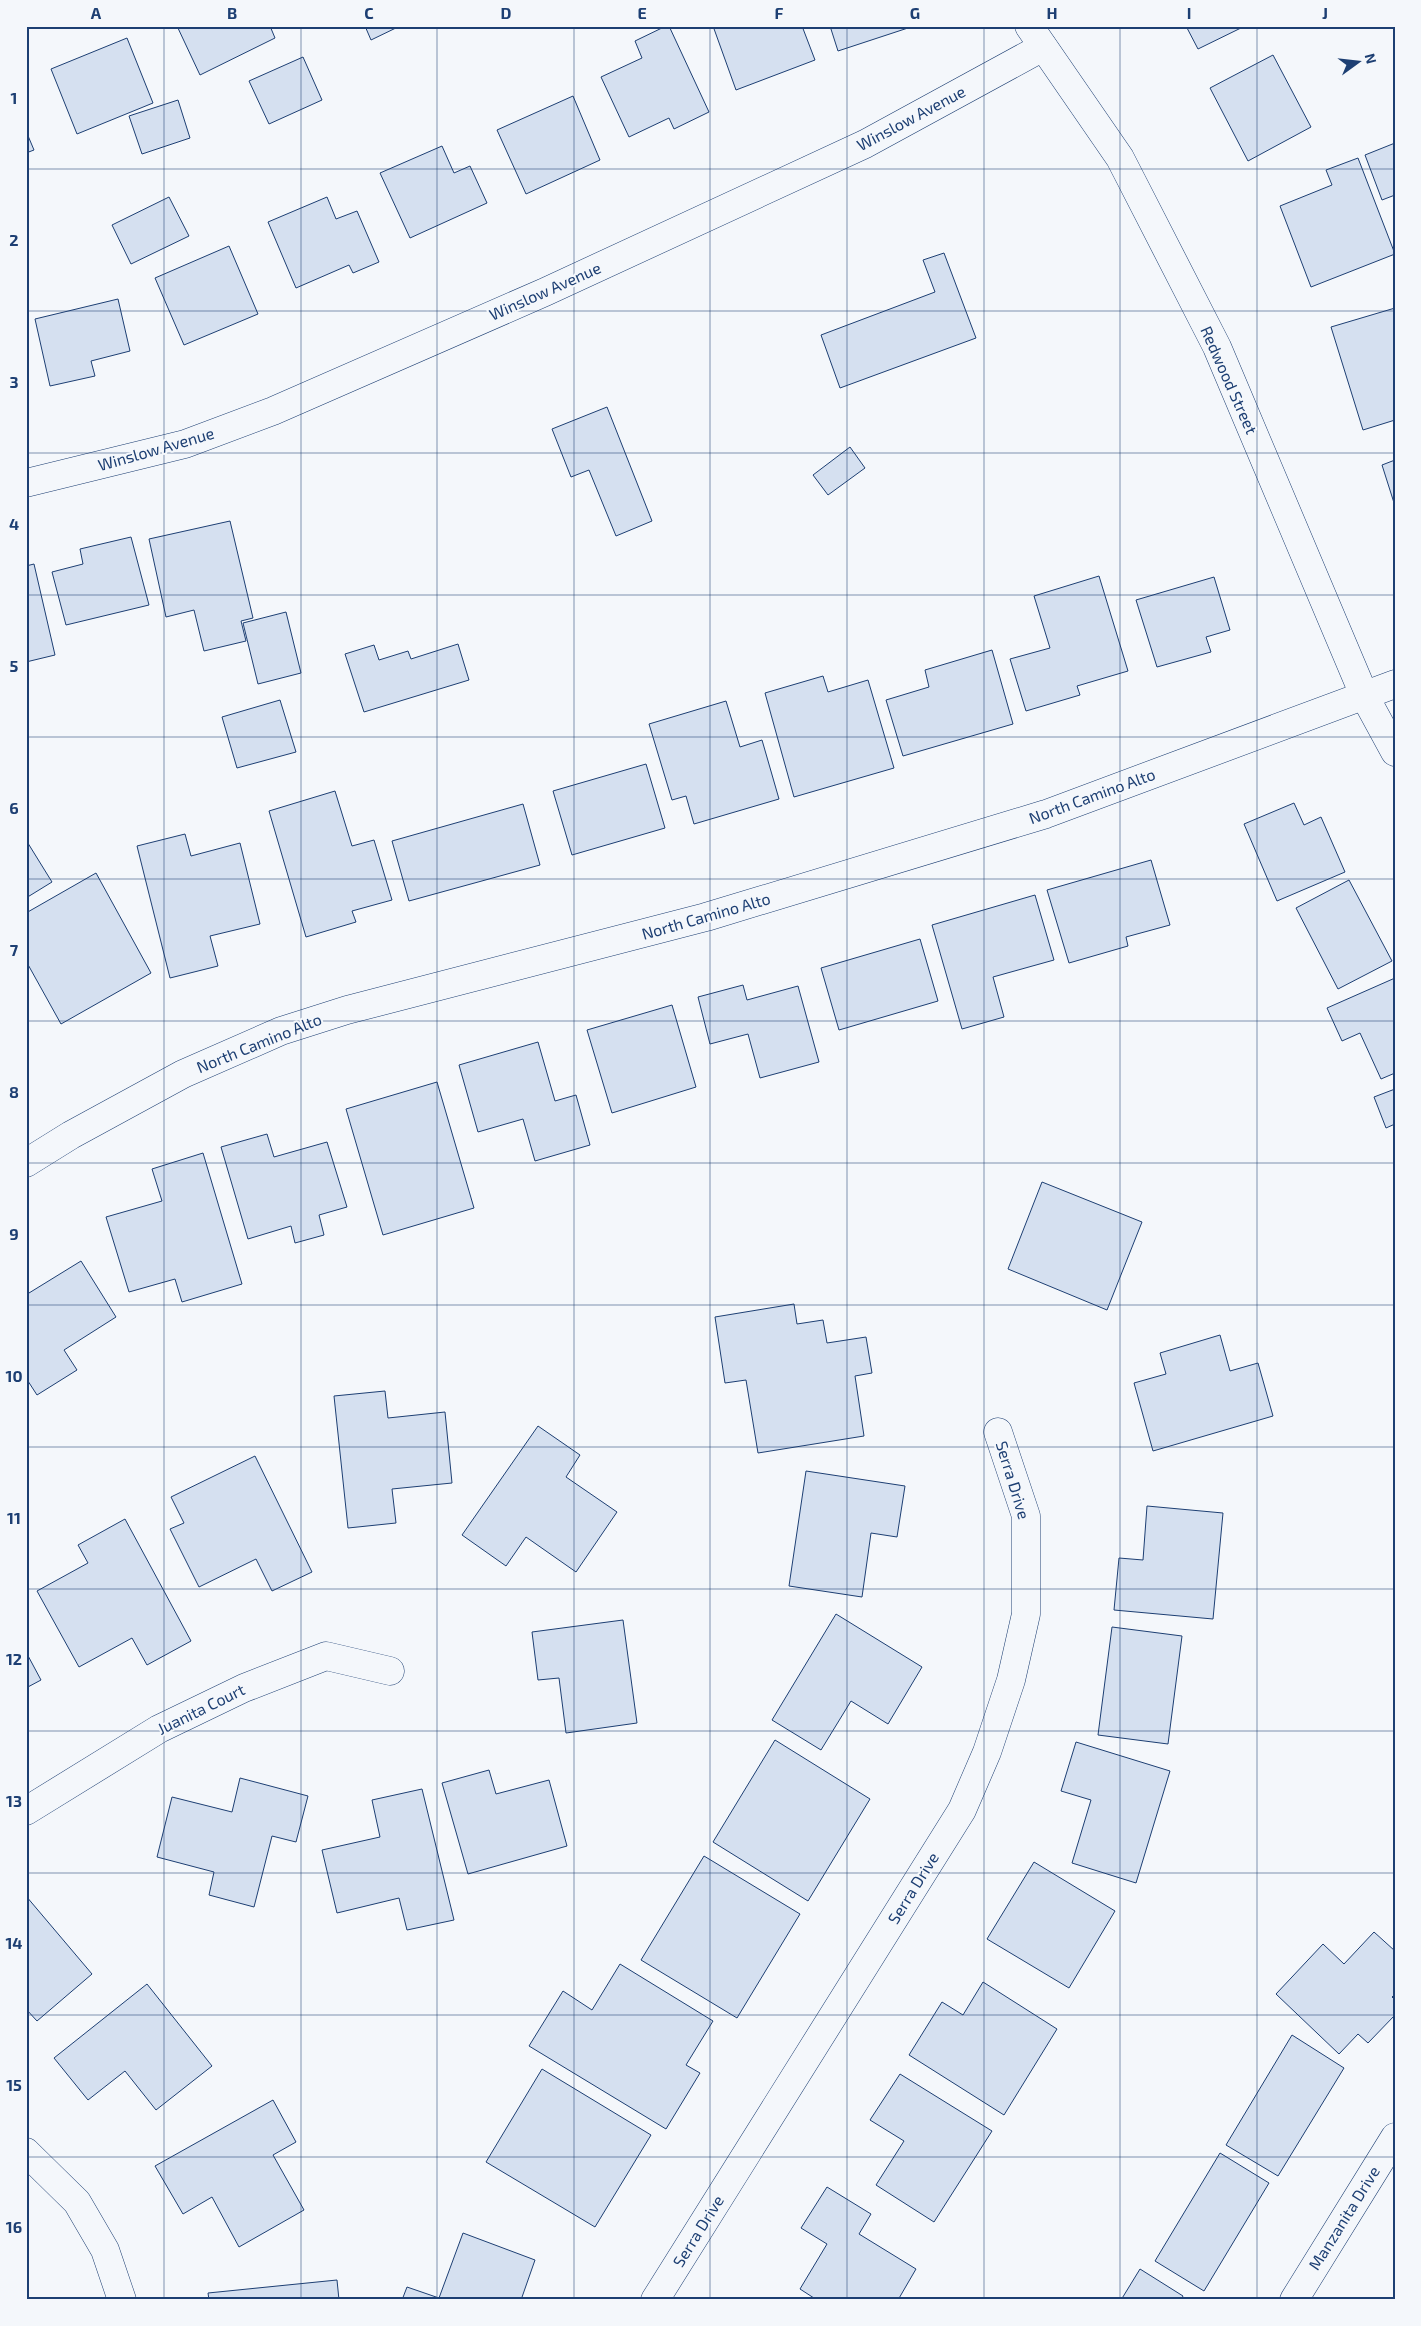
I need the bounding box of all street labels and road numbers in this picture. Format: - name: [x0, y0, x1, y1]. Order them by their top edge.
- street label: Winslow Avenue: [853, 81, 968, 154]
- street label: Winslow Avenue: [486, 257, 603, 324]
- street label: Redwood Street: [1197, 323, 1262, 437]
- street label: Winslow Avenue: [96, 423, 216, 474]
- street label: North Camino Alto: [1026, 764, 1158, 827]
- street label: North Camino Alto: [639, 888, 772, 943]
- street label: North Camino Alto: [194, 1009, 324, 1076]
- street label: Serra Drive: [993, 1438, 1034, 1521]
- street label: Juanita Court: [154, 1679, 248, 1738]
- street label: Serra Drive: [883, 1848, 942, 1927]
- street label: Manzanita Drive: [1304, 2162, 1383, 2273]
- street label: Serra Drive: [668, 2191, 727, 2270]

